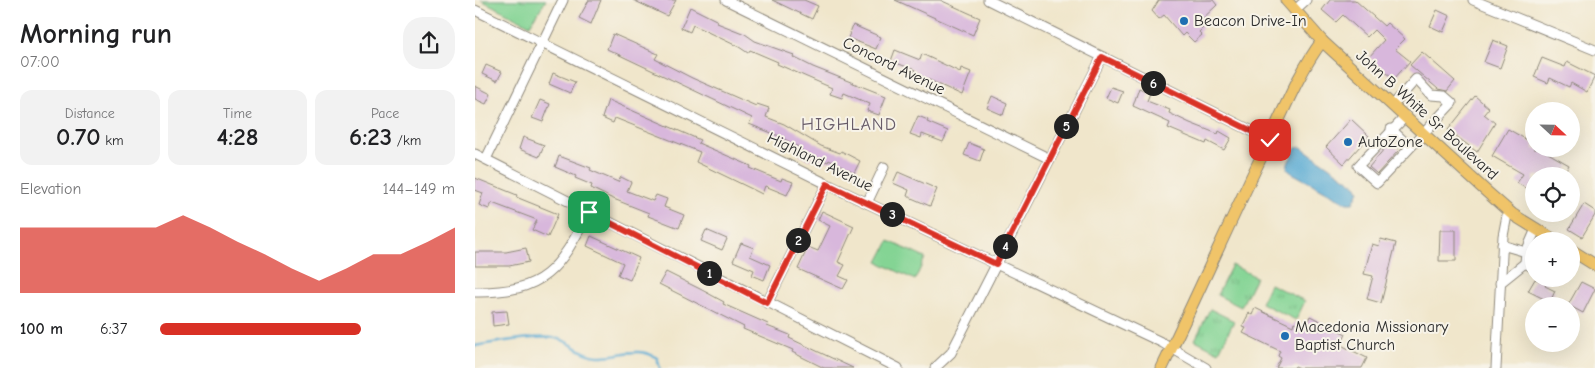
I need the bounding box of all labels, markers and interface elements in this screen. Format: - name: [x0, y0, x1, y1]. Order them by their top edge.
- place label: Beacon Drive-In: [1194, 12, 1307, 30]
- marker: Beacon Drive-In: [1178, 15, 1190, 27]
- button: share: [403, 17, 455, 69]
- text: Morning run: [20, 18, 172, 50]
- street label: Concord Avenue: [840, 33, 948, 99]
- street label: John B White Sr Boulevard: [1352, 46, 1502, 184]
- text: 07:00: [20, 53, 60, 71]
- pin: 6: [1141, 70, 1165, 96]
- text: 6: [1150, 75, 1157, 92]
- north arrow: [1525, 102, 1580, 158]
- map controls: [1525, 102, 1580, 352]
- text: Distance: [65, 105, 115, 122]
- text: Time: [223, 105, 252, 122]
- text: Pace: [371, 105, 399, 122]
- district label: HIGHLAND: [801, 114, 897, 135]
- pin: 5: [1053, 114, 1079, 138]
- text: 5: [1063, 118, 1070, 135]
- pin: [1249, 119, 1291, 161]
- text: 0.70: [56, 122, 101, 151]
- text: 4:28: [216, 122, 259, 151]
- text: 6:23: [349, 122, 392, 151]
- icon: check: [1256, 126, 1284, 154]
- street label: Highland Avenue: [764, 129, 876, 195]
- text: km: [101, 132, 124, 149]
- text: /km: [392, 132, 421, 149]
- place label: AutoZone: [1358, 133, 1423, 151]
- marker: AutoZone: [1342, 136, 1354, 148]
- button: locate: [1525, 167, 1580, 222]
- text: Elevation: [20, 180, 81, 198]
- text: 144–149 m: [382, 180, 455, 198]
- pin: [568, 191, 610, 233]
- icon: arrive: [575, 198, 603, 226]
- pin: 3: [879, 202, 905, 226]
- text: 3: [889, 206, 896, 223]
- pin: 2: [785, 228, 811, 252]
- text: 2: [795, 232, 802, 249]
- button: +: [1525, 232, 1580, 287]
- pin: 4: [993, 234, 1017, 258]
- text: 4: [1002, 238, 1009, 255]
- pin: 1: [697, 260, 721, 286]
- text: 1: [707, 265, 712, 282]
- button: −: [1525, 297, 1580, 352]
- place label: Macedonia Missionary Baptist Church: [1295, 318, 1449, 354]
- text: 100 m: [20, 320, 63, 338]
- text: 6:37: [100, 320, 127, 338]
- marker: Macedonia Missionary Baptist Church: [1279, 330, 1291, 342]

